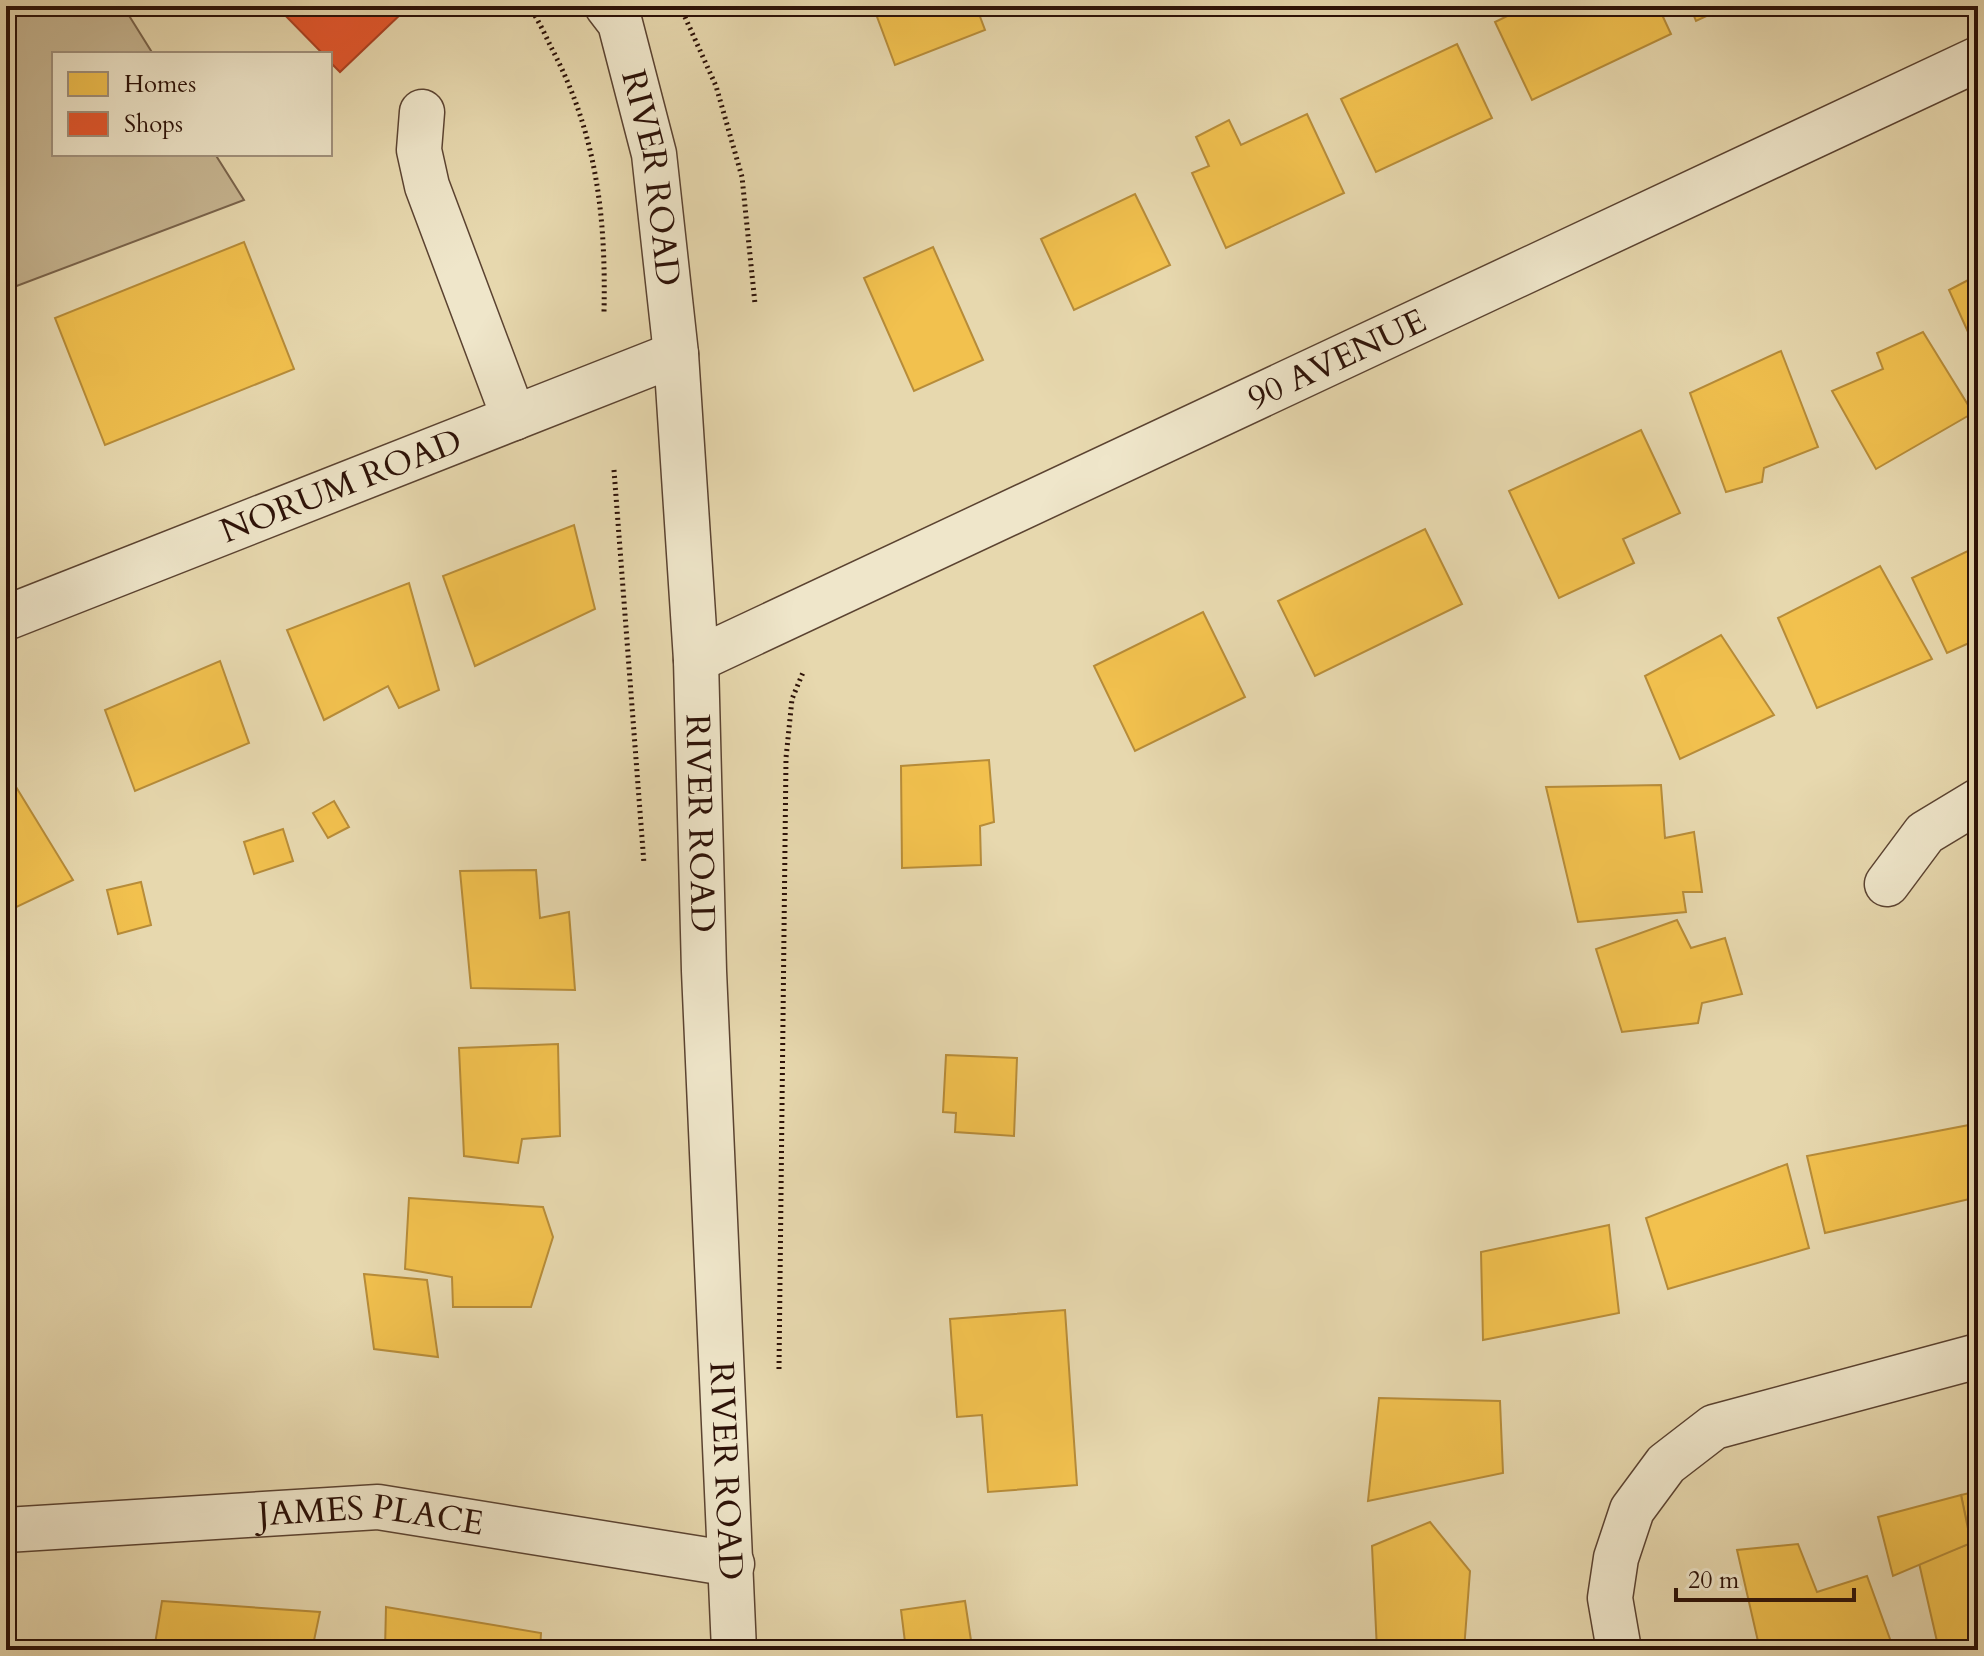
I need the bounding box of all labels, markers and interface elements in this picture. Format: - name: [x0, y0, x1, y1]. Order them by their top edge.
- legend: [52, 52, 332, 156]
- street label: RIVER ROAD: [610, 65, 691, 288]
- text: Homes: [124, 68, 196, 101]
- text: Shops: [124, 108, 183, 141]
- street label: 90 AVENUE: [1240, 298, 1434, 421]
- street label: NORUM ROAD: [214, 418, 468, 554]
- street label: RIVER ROAD: [674, 713, 726, 933]
- street label: RIVER ROAD: [698, 1361, 754, 1581]
- street label: JAMES PLACE: [252, 1483, 487, 1547]
- scale bar: [1676, 1552, 1854, 1602]
- text: 20 m: [1688, 1564, 1740, 1597]

